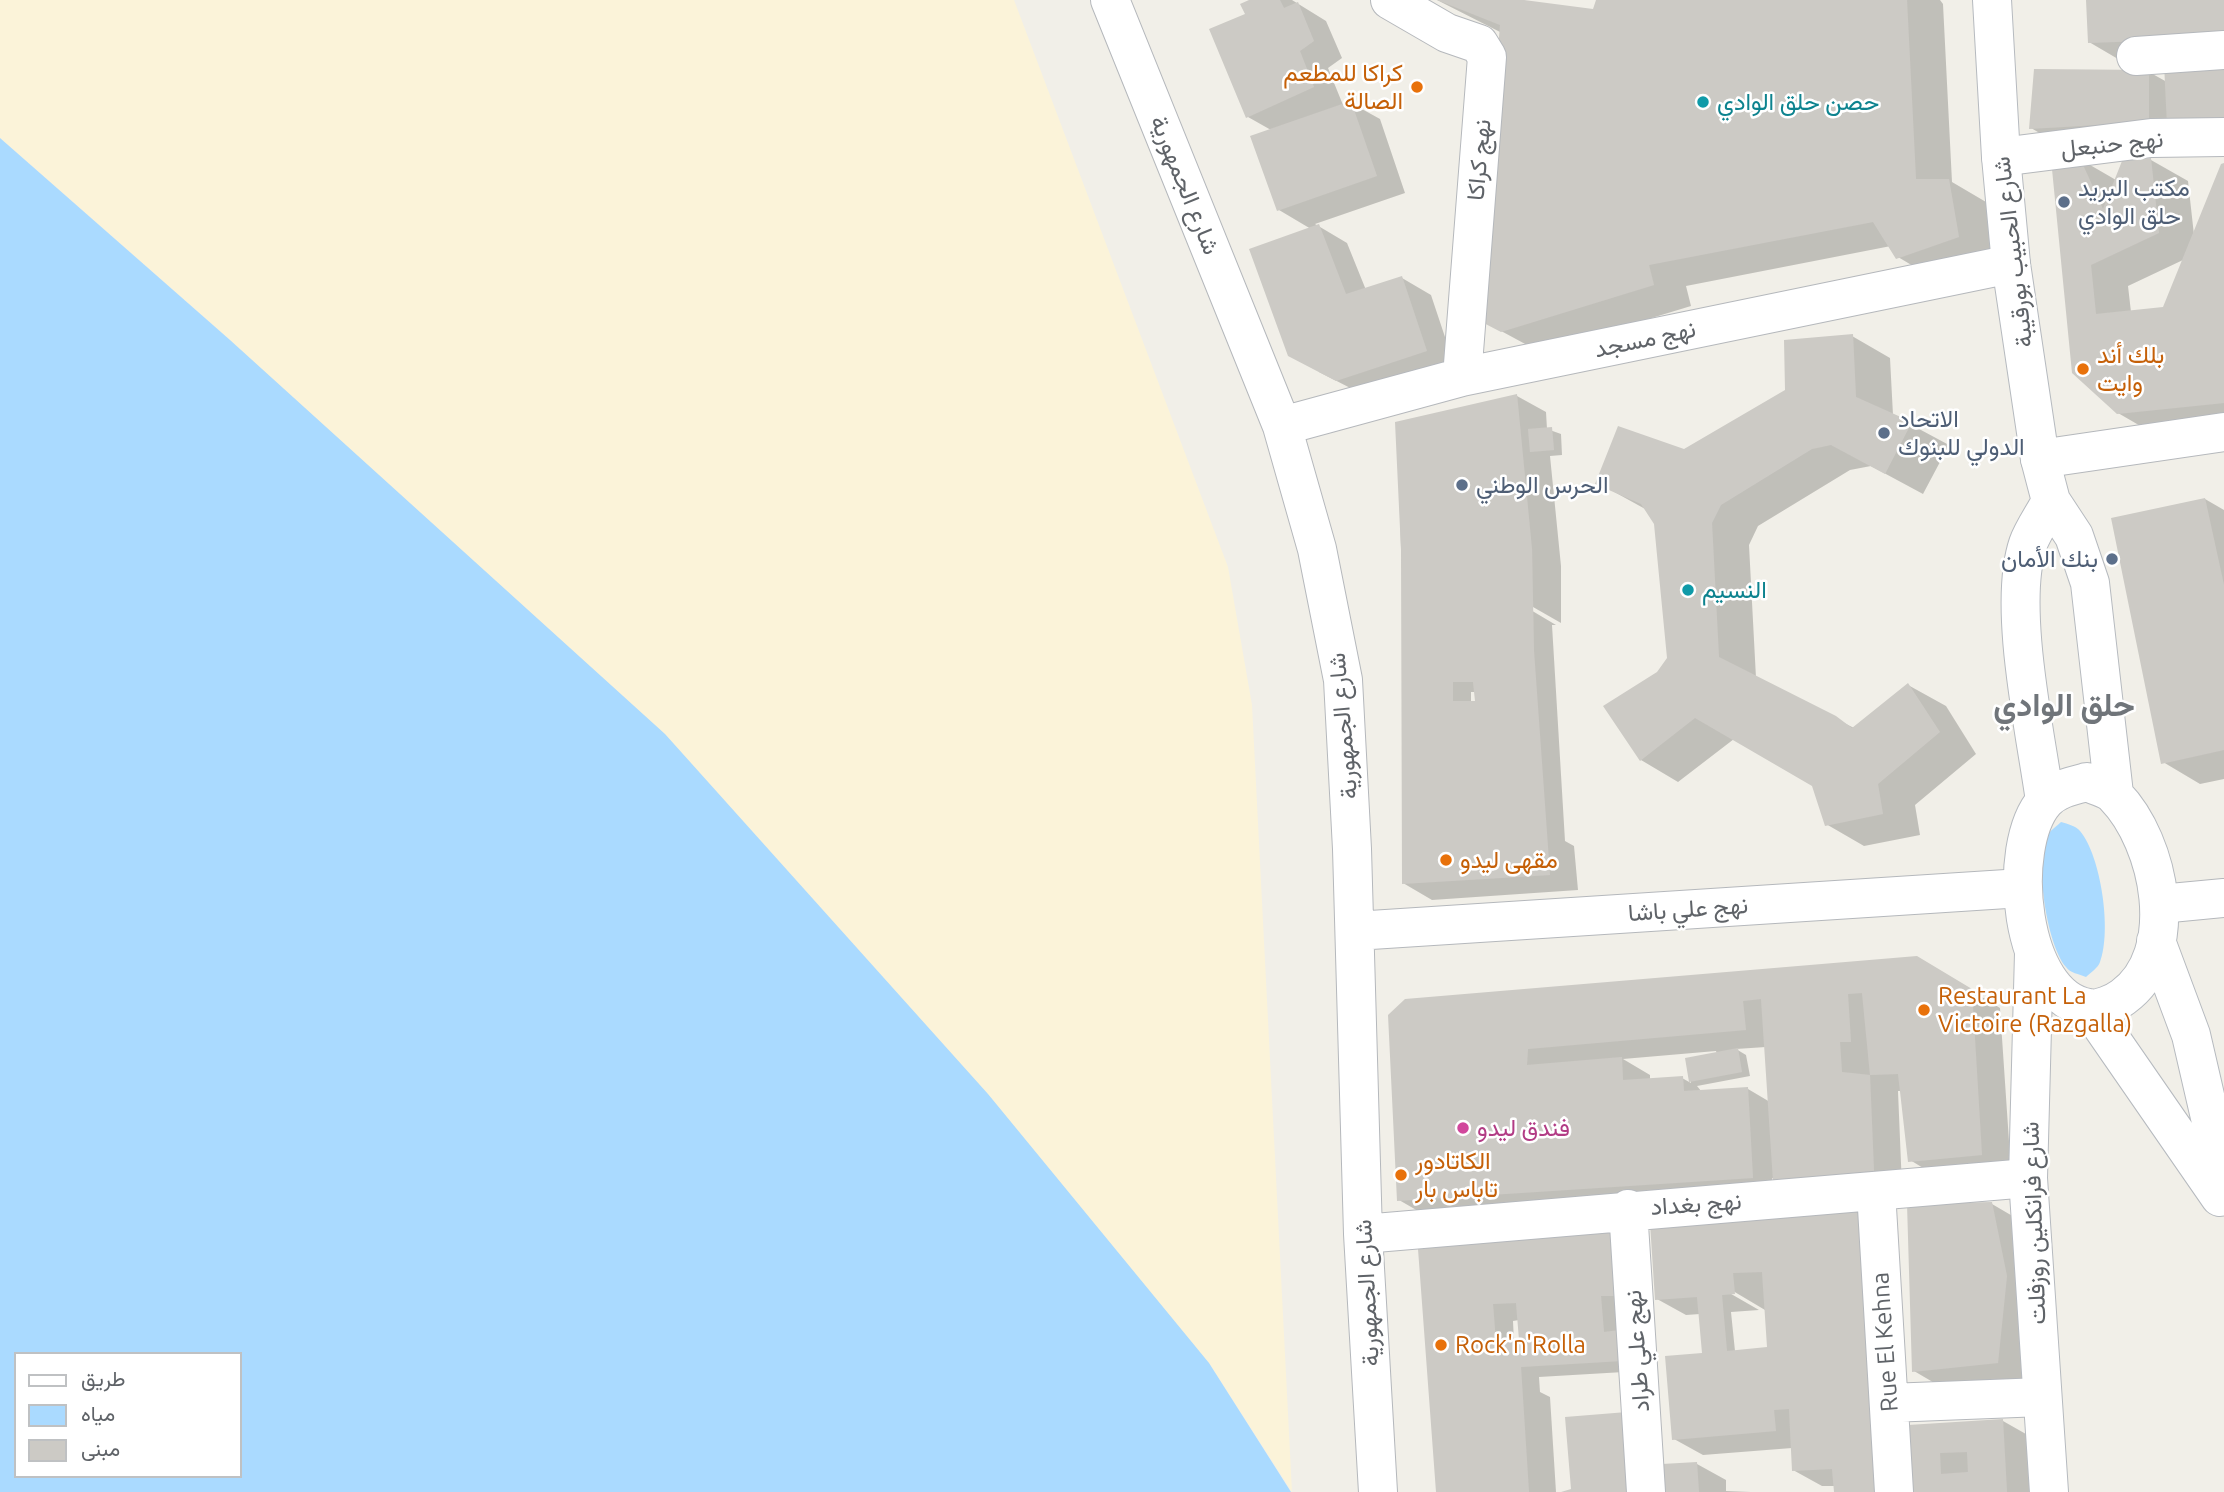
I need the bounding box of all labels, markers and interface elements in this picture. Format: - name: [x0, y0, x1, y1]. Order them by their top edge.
- place label: كراكا للمطعم الصالة: [1283, 59, 1403, 115]
- marker: كراكا للمطعم الصالة: [1409, 79, 1425, 95]
- place label: حصن حلق الوادي: [1717, 88, 1879, 116]
- marker: حصن حلق الوادي: [1695, 94, 1711, 110]
- street label: شارع الجمهورية: [1144, 111, 1226, 259]
- street label: نهج كراكا: [1461, 118, 1497, 202]
- street label: نهج حنبعل: [2059, 124, 2165, 164]
- street label: شارع الحبيب بورقيبة: [1987, 155, 2039, 349]
- place label: مكتب البريد حلق الوادي: [2078, 174, 2190, 230]
- marker: مكتب البريد حلق الوادي: [2056, 194, 2072, 210]
- street label: نهج مسجد: [1592, 314, 1698, 364]
- place label: بلك أند وايت: [2097, 341, 2164, 397]
- marker: بلك أند وايت: [2075, 361, 2091, 377]
- place label: الاتحاد الدولي للبنوك: [1898, 405, 2025, 461]
- marker: الاتحاد الدولي للبنوك: [1876, 425, 1892, 441]
- place label: الحرس الوطني: [1476, 471, 1609, 499]
- marker: الحرس الوطني: [1454, 477, 1470, 493]
- place label: بنك الأمان: [2001, 545, 2098, 573]
- marker: بنك الأمان: [2104, 551, 2120, 567]
- place label: النسيم: [1702, 576, 1767, 604]
- marker: النسيم: [1680, 582, 1696, 598]
- street label: شارع الجمهورية: [1322, 651, 1364, 801]
- district label: حلق الوادي: [1993, 686, 2135, 724]
- place label: مقهى ليدو: [1460, 846, 1558, 874]
- marker: مقهى ليدو: [1438, 852, 1454, 868]
- street label: نهج علي باشا: [1627, 890, 1749, 928]
- place label: Restaurant La Victoire (Razgalla): [1938, 982, 2132, 1038]
- marker: Restaurant La Victoire (Razgalla): [1916, 1002, 1932, 1018]
- place label: فندق ليدو: [1477, 1114, 1570, 1142]
- marker: فندق ليدو: [1455, 1120, 1471, 1136]
- street label: شارع فرانكلين روزفلت: [2016, 1121, 2052, 1325]
- place label: الكاتادور تاباس بار: [1415, 1147, 1498, 1203]
- marker: الكاتادور تاباس بار: [1393, 1167, 1409, 1183]
- street label: نهج بغداد: [1649, 1186, 1743, 1222]
- street label: شارع الجمهورية: [1349, 1219, 1385, 1367]
- street label: Rue El Kehna: [1866, 1271, 1904, 1413]
- street label: نهج علي طراد: [1618, 1289, 1656, 1413]
- place label: Rock'n'Rolla: [1455, 1331, 1586, 1359]
- marker: Rock'n'Rolla: [1433, 1337, 1449, 1353]
- legend: [14, 1352, 242, 1478]
- text: طريق: [81, 1366, 126, 1390]
- text: مياه: [81, 1401, 115, 1425]
- text: مبنى: [81, 1436, 120, 1460]

